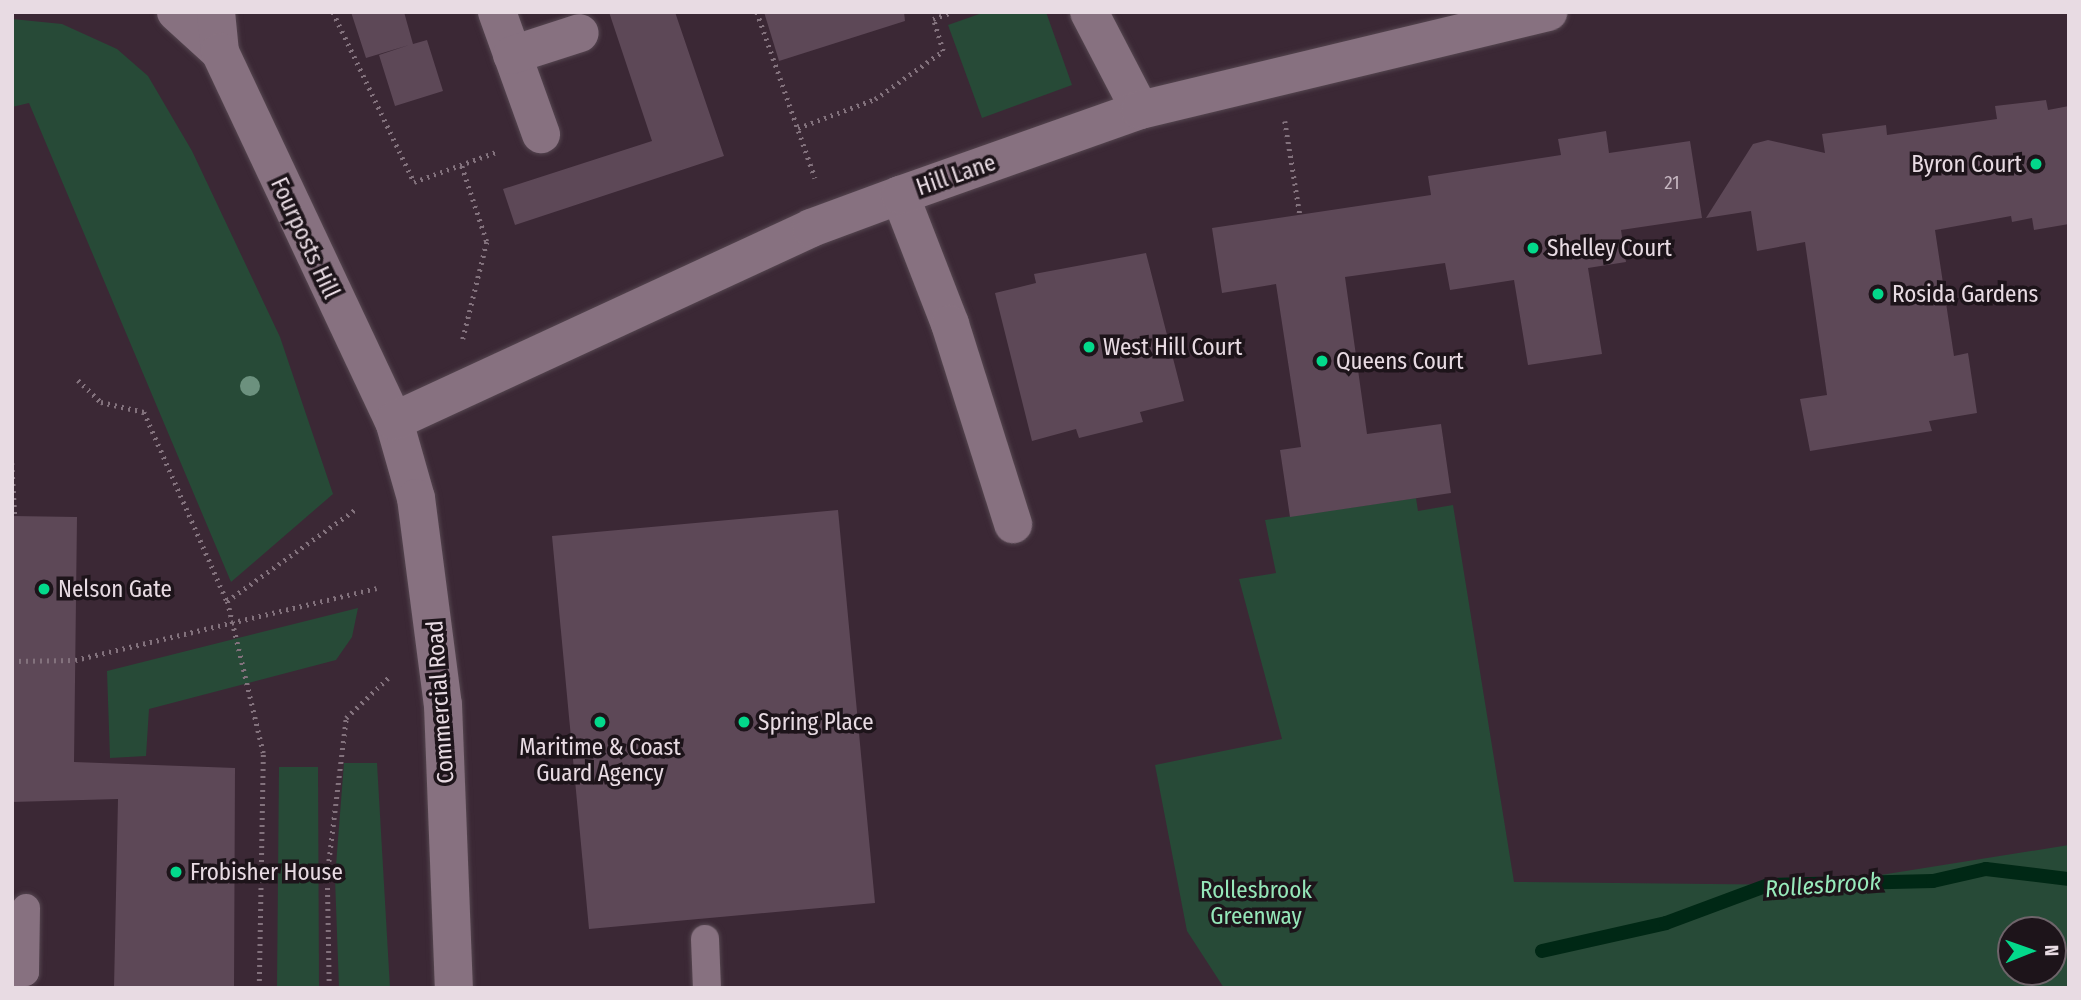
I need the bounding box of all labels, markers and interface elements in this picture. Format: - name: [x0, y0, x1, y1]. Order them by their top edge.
- street label: Hill Lane: [913, 149, 999, 201]
- place label: Byron Court: [1911, 150, 2022, 178]
- marker: Byron Court: [2028, 156, 2044, 172]
- house number: 21: [1664, 172, 1680, 194]
- street label: Fourposts Hill: [265, 173, 345, 303]
- place label: Shelley Court: [1547, 234, 1672, 262]
- marker: Shelley Court: [1525, 240, 1541, 256]
- place label: Rosida Gardens: [1892, 280, 2038, 308]
- marker: Rosida Gardens: [1870, 286, 1886, 302]
- place label: West Hill Court: [1103, 333, 1242, 361]
- marker: West Hill Court: [1081, 339, 1097, 355]
- place label: Queens Court: [1336, 347, 1463, 375]
- marker: Queens Court: [1314, 353, 1330, 369]
- place label: Nelson Gate: [58, 575, 172, 603]
- marker: Nelson Gate: [36, 581, 52, 597]
- street label: Commercial Road: [421, 620, 459, 784]
- place label: Spring Place: [758, 708, 874, 736]
- marker: Maritime & Coast Guard Agency: [592, 714, 608, 730]
- marker: Spring Place: [736, 714, 752, 730]
- place label: Maritime & Coast Guard Agency: [519, 733, 681, 787]
- place label: Frobisher House: [190, 858, 343, 886]
- marker: Frobisher House: [168, 864, 184, 880]
- water label: Rollesbrook: [1764, 868, 1882, 904]
- park label: Rollesbrook Greenway: [1200, 876, 1312, 930]
- north arrow: [1997, 916, 2067, 986]
- text: N: [2040, 945, 2063, 957]

